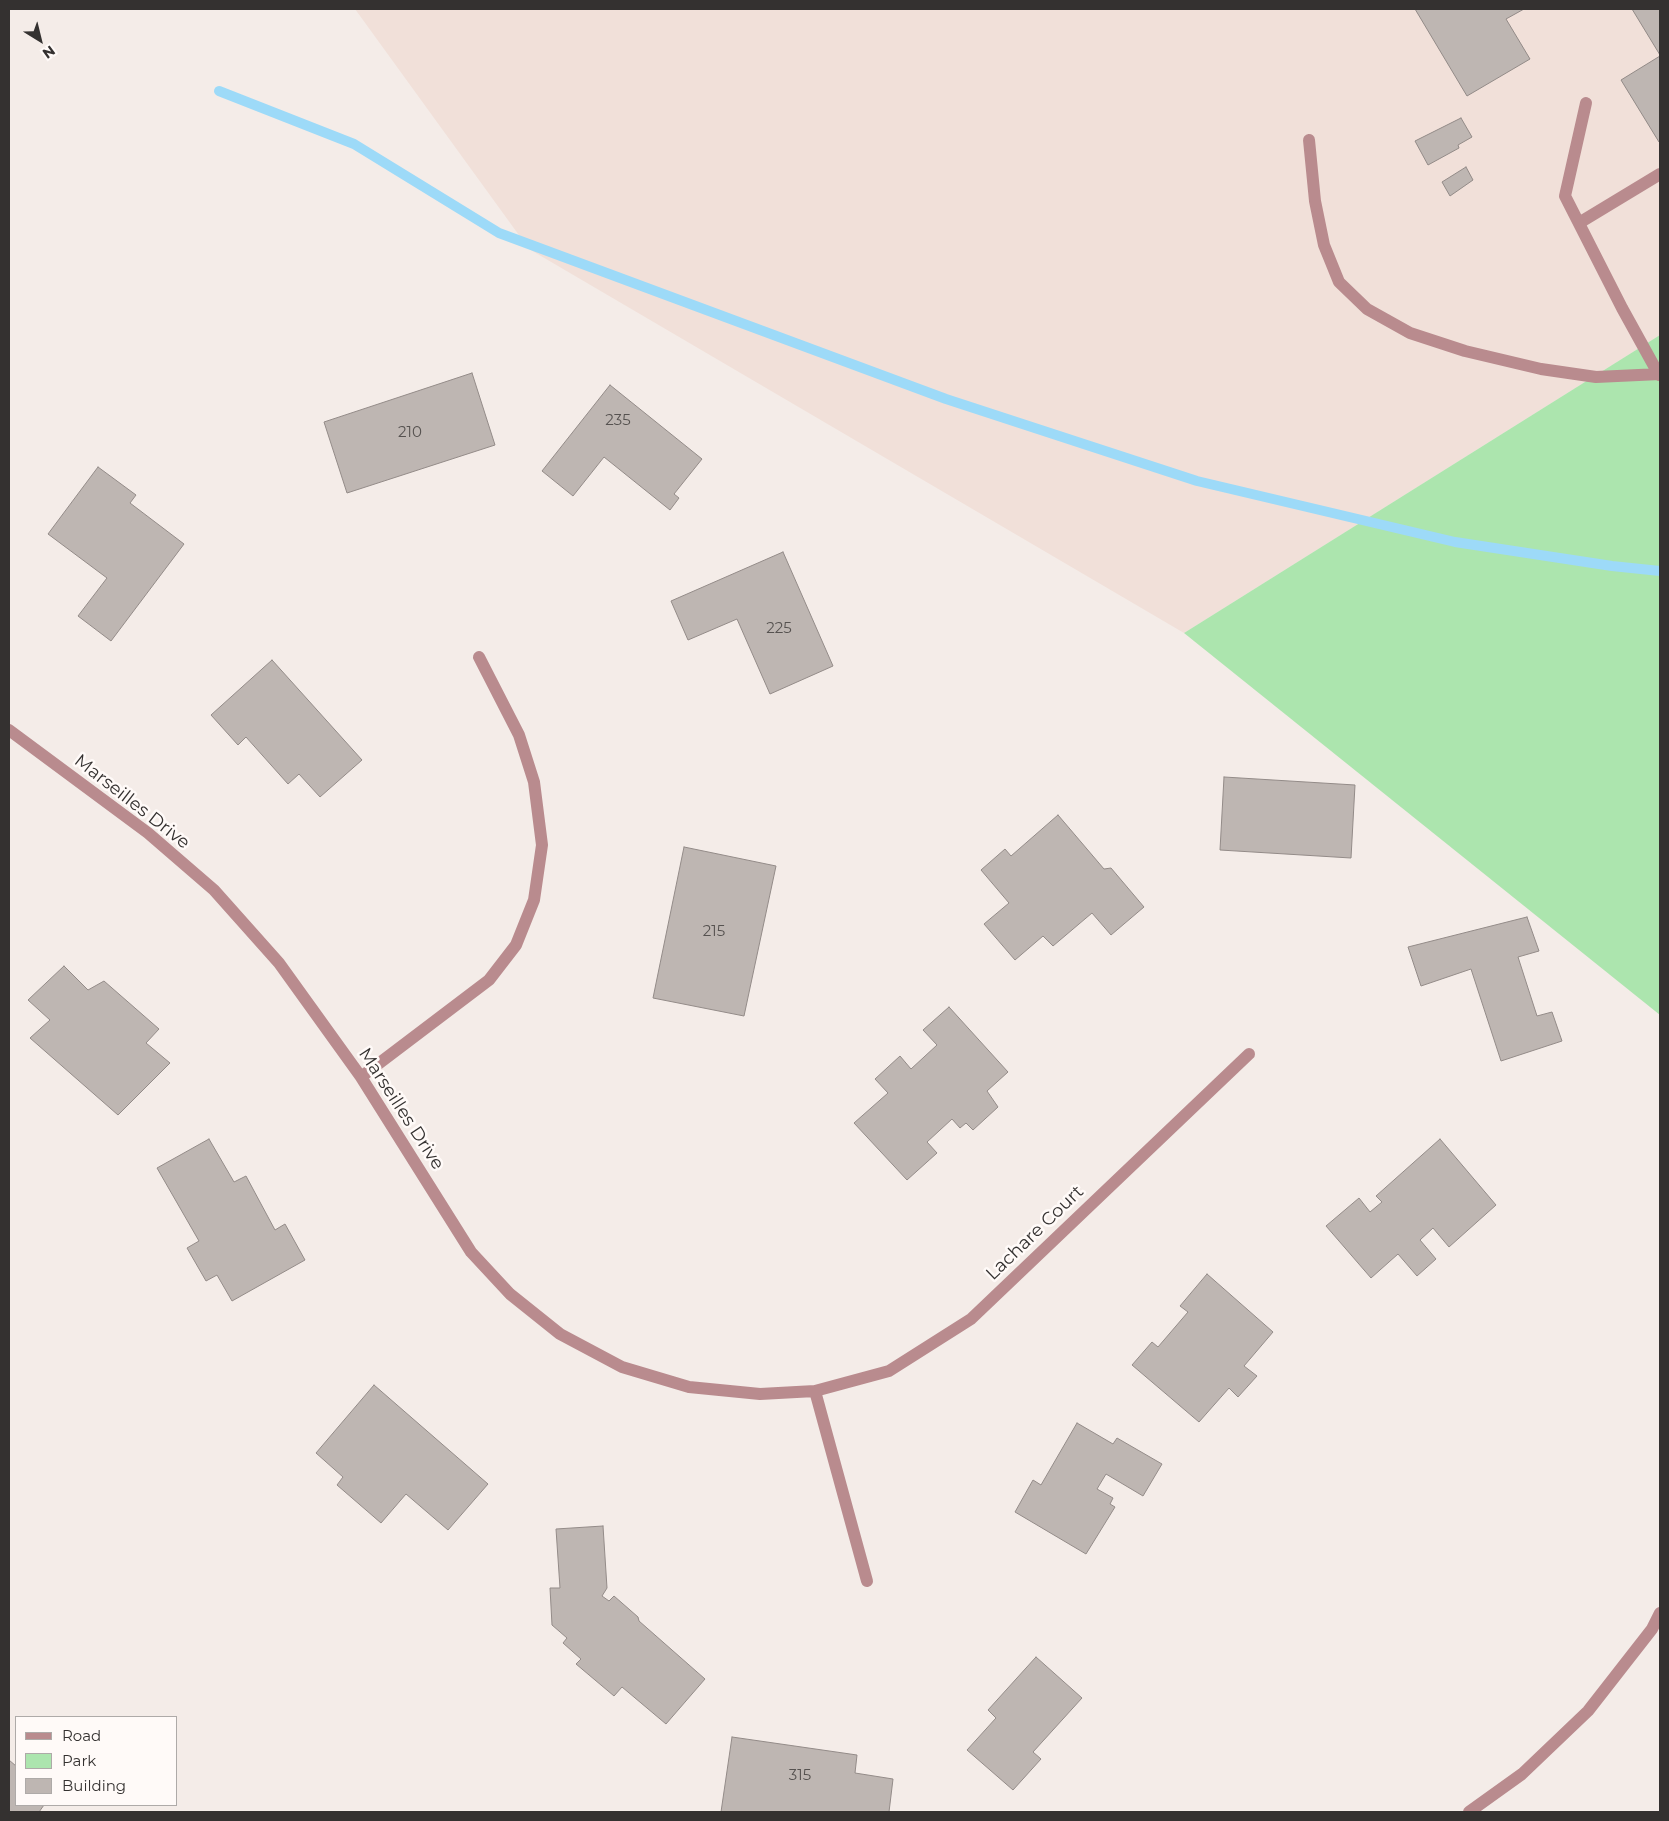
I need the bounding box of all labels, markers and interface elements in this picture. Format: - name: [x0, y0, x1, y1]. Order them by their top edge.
- north arrow: [15, 15, 65, 65]
- text: N: [39, 42, 59, 63]
- house number: 235: [605, 412, 631, 430]
- house number: 210: [398, 424, 422, 442]
- house number: 225: [766, 620, 792, 638]
- street label: Marseilles Drive: [70, 750, 194, 854]
- house number: 215: [703, 923, 725, 941]
- street label: Marseilles Drive: [354, 1044, 448, 1174]
- street label: Lachare Court: [982, 1181, 1088, 1285]
- legend: [15, 1716, 178, 1806]
- text: Road: [62, 1726, 101, 1745]
- text: Park: [62, 1751, 96, 1770]
- house number: 315: [789, 1767, 811, 1785]
- text: Building: [62, 1776, 126, 1795]

